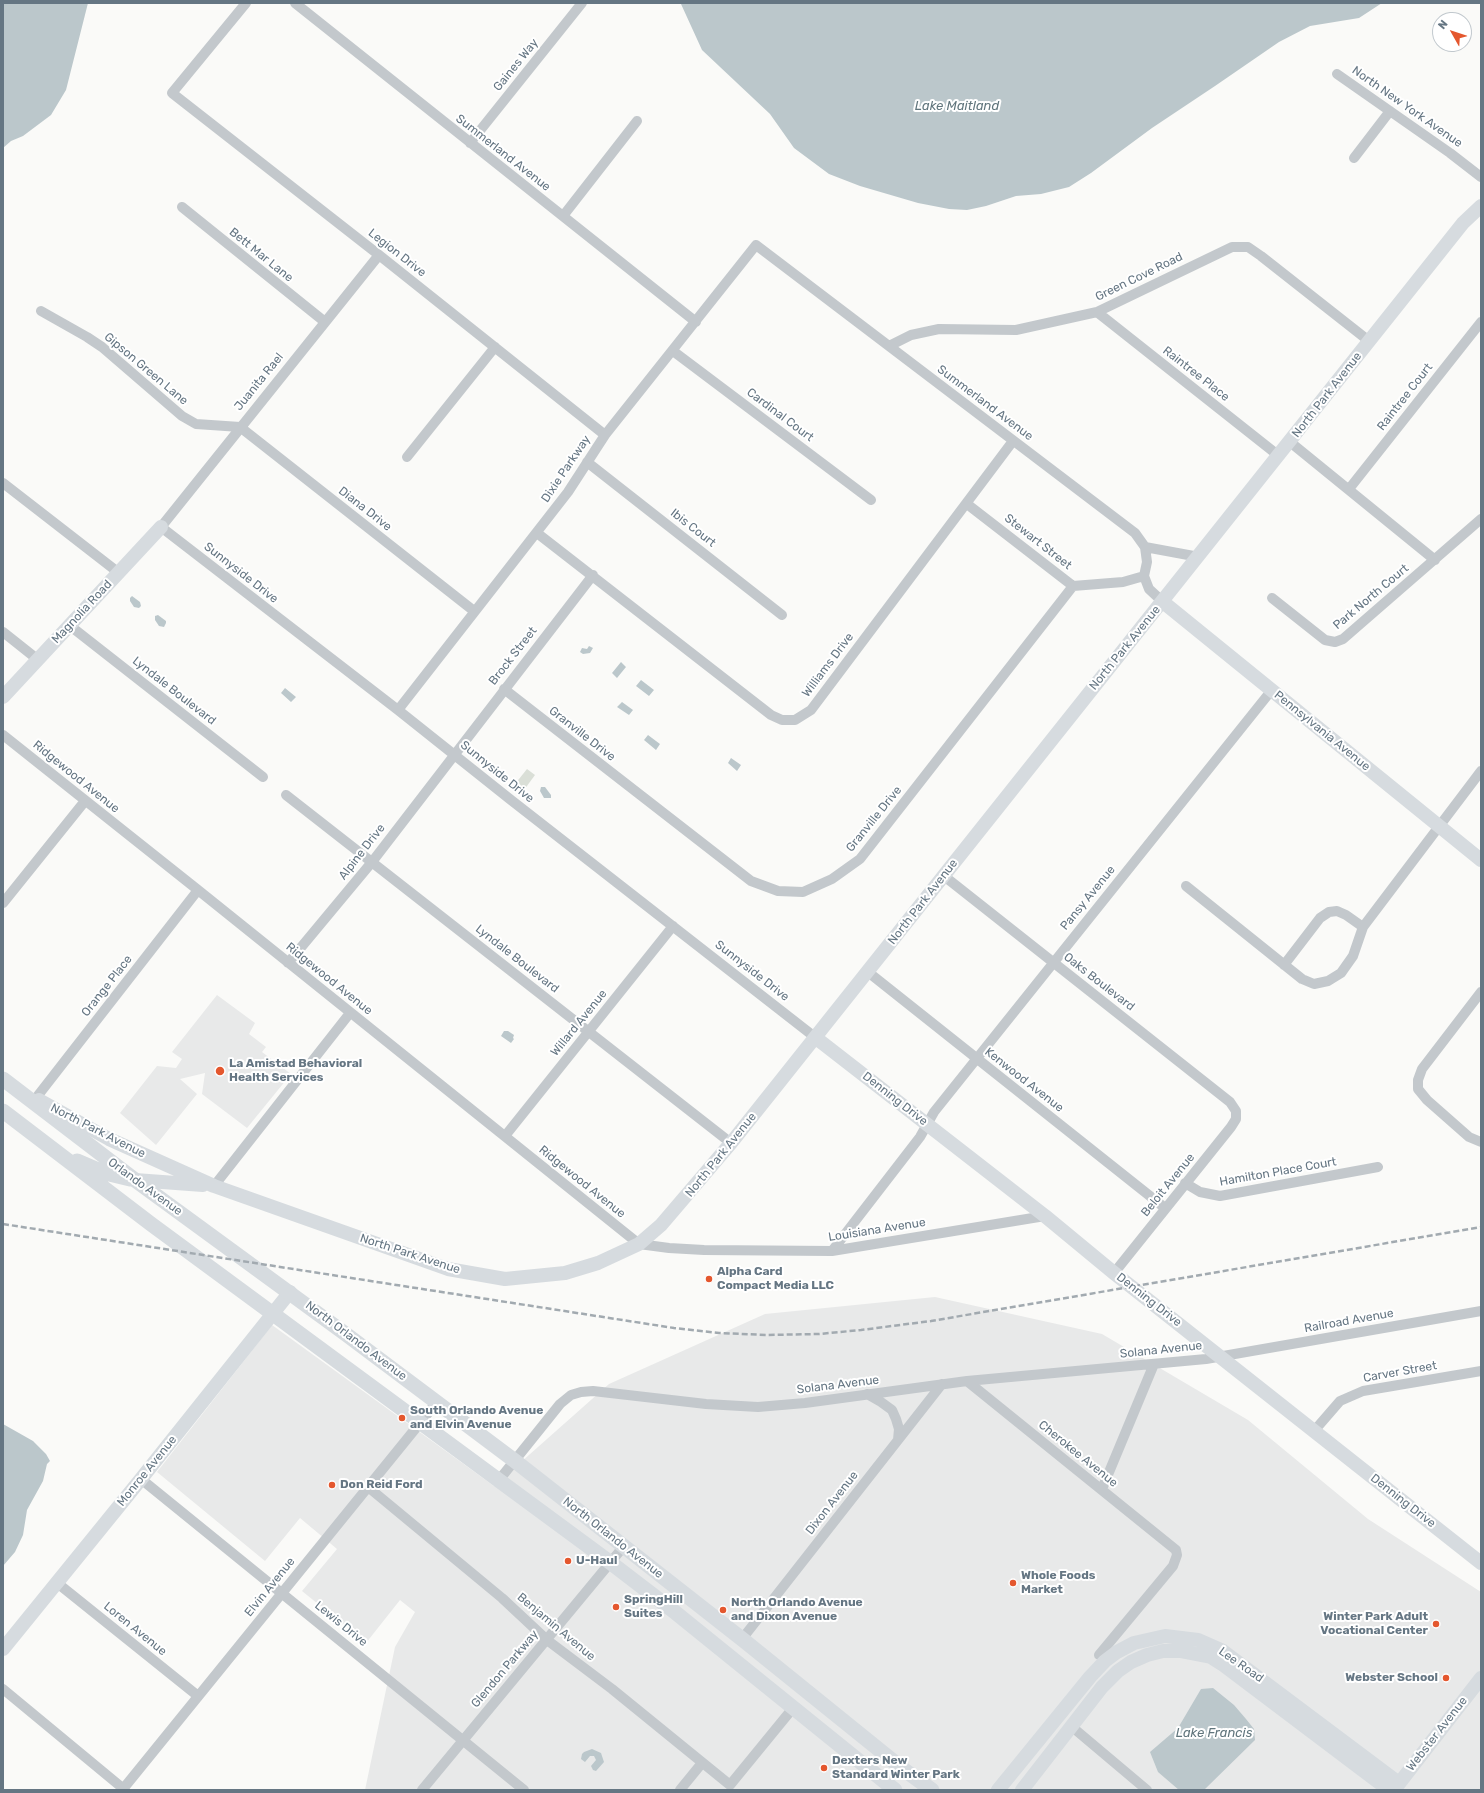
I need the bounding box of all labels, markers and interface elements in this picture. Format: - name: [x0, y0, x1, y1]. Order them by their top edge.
- north arrow: [1432, 12, 1472, 52]
- text: N: [1436, 18, 1451, 32]
- street label: Gaines Way: [491, 36, 541, 94]
- street label: North New York Avenue: [1349, 63, 1465, 151]
- water label: Lake Maitland: [915, 98, 999, 114]
- street label: Summerland Avenue: [453, 112, 553, 194]
- street label: Bett Mar Lane: [226, 225, 296, 285]
- street label: Legion Drive: [365, 226, 429, 280]
- street label: Green Cove Road: [1093, 250, 1185, 304]
- street label: Gipson Green Lane: [101, 330, 191, 408]
- street label: Raintree Place: [1160, 343, 1232, 405]
- street label: North Park Avenue: [1289, 349, 1365, 441]
- street label: Juanita Rael: [231, 350, 287, 414]
- street label: Raintree Court: [1374, 360, 1436, 434]
- street label: Summerland Avenue: [934, 362, 1036, 444]
- street label: Cardinal Court: [744, 385, 816, 445]
- street label: Dixie Parkway: [538, 433, 594, 505]
- street label: Diana Drive: [336, 484, 394, 534]
- street label: Ibis Court: [667, 506, 719, 550]
- street label: Stewart Street: [1001, 511, 1075, 573]
- street label: Sunnyside Drive: [201, 540, 281, 606]
- street label: Park North Court: [1330, 561, 1412, 633]
- street label: Magnolia Road: [49, 577, 115, 647]
- street label: North Park Avenue: [1086, 603, 1164, 693]
- street label: Brock Street: [486, 624, 540, 688]
- street label: Williams Drive: [799, 630, 857, 700]
- street label: Lyndale Boulevard: [129, 654, 219, 728]
- street label: Pennsylvania Avenue: [1271, 688, 1373, 774]
- street label: Granville Drive: [546, 704, 618, 764]
- street label: Ridgewood Avenue: [30, 738, 122, 816]
- street label: Sunnyside Drive: [457, 738, 537, 806]
- street label: Granville Drive: [843, 783, 905, 855]
- street label: Alpine Drive: [336, 821, 388, 883]
- street label: North Park Avenue: [885, 856, 961, 948]
- street label: Pansy Avenue: [1058, 863, 1118, 933]
- street label: Lyndale Boulevard: [472, 922, 562, 996]
- street label: Sunnyside Drive: [712, 938, 792, 1004]
- street label: Ridgewood Avenue: [283, 940, 375, 1018]
- street label: Oaks Boulevard: [1061, 950, 1137, 1014]
- street label: Orange Place: [79, 952, 135, 1020]
- street label: Willard Avenue: [548, 987, 610, 1059]
- street label: Kenwood Avenue: [982, 1045, 1066, 1115]
- place label: La Amistad Behavioral Health Services: [229, 1057, 362, 1085]
- marker: La Amistad Behavioral Health Services: [214, 1065, 226, 1077]
- street label: Denning Drive: [860, 1069, 930, 1129]
- street label: North Park Avenue: [48, 1101, 148, 1161]
- street label: North Park Avenue: [682, 1110, 760, 1200]
- street label: Ridgewood Avenue: [536, 1143, 628, 1221]
- street label: Beloit Avenue: [1138, 1151, 1198, 1219]
- street label: Orlando Avenue: [105, 1155, 185, 1219]
- street label: Hamilton Place Court: [1218, 1155, 1338, 1189]
- street label: Louisiana Avenue: [827, 1215, 927, 1245]
- street label: North Park Avenue: [358, 1231, 462, 1277]
- place label: Alpha Card Compact Media LLC: [717, 1265, 834, 1293]
- street label: Denning Drive: [1114, 1270, 1184, 1330]
- marker: Alpha Card Compact Media LLC: [704, 1274, 714, 1284]
- street label: North Orlando Avenue: [302, 1298, 410, 1384]
- street label: Railroad Avenue: [1303, 1306, 1395, 1336]
- street label: Solana Avenue: [1119, 1339, 1203, 1361]
- street label: Carver Street: [1362, 1358, 1438, 1386]
- street label: Solana Avenue: [796, 1373, 880, 1397]
- place label: South Orlando Avenue and Elvin Avenue: [410, 1404, 543, 1432]
- marker: South Orlando Avenue and Elvin Avenue: [397, 1413, 407, 1423]
- street label: Cherokee Avenue: [1036, 1418, 1120, 1490]
- street label: Monroe Avenue: [114, 1433, 180, 1509]
- street label: Dixon Avenue: [803, 1468, 861, 1538]
- street label: Denning Drive: [1368, 1471, 1438, 1531]
- place label: Don Reid Ford: [340, 1478, 423, 1492]
- marker: Don Reid Ford: [327, 1480, 337, 1490]
- street label: North Orlando Avenue: [560, 1494, 666, 1582]
- street label: Elvin Avenue: [242, 1554, 298, 1620]
- place label: U-Haul: [576, 1554, 617, 1568]
- marker: U-Haul: [563, 1556, 573, 1566]
- place label: Whole Foods Market: [1021, 1569, 1095, 1597]
- marker: Whole Foods Market: [1008, 1578, 1018, 1588]
- street label: Benjamin Avenue: [514, 1590, 598, 1664]
- place label: SpringHill Suites: [624, 1593, 683, 1621]
- place label: North Orlando Avenue and Dixon Avenue: [731, 1596, 863, 1624]
- street label: Lewis Drive: [312, 1598, 370, 1650]
- street label: Loren Avenue: [101, 1599, 169, 1659]
- marker: SpringHill Suites: [611, 1602, 621, 1612]
- marker: North Orlando Avenue and Dixon Avenue: [718, 1605, 728, 1615]
- place label: Winter Park Adult Vocational Center: [1320, 1610, 1428, 1638]
- marker: Winter Park Adult Vocational Center: [1431, 1619, 1441, 1629]
- street label: Glendon Parkway: [468, 1627, 542, 1711]
- street label: Lee Road: [1216, 1644, 1266, 1686]
- place label: Webster School: [1345, 1671, 1438, 1685]
- marker: Webster School: [1441, 1673, 1451, 1683]
- street label: Webster Avenue: [1404, 1694, 1470, 1774]
- water label: Lake Francis: [1176, 1725, 1252, 1741]
- place label: Dexters New Standard Winter Park: [832, 1754, 960, 1782]
- marker: Dexters New Standard Winter Park: [819, 1763, 829, 1773]

